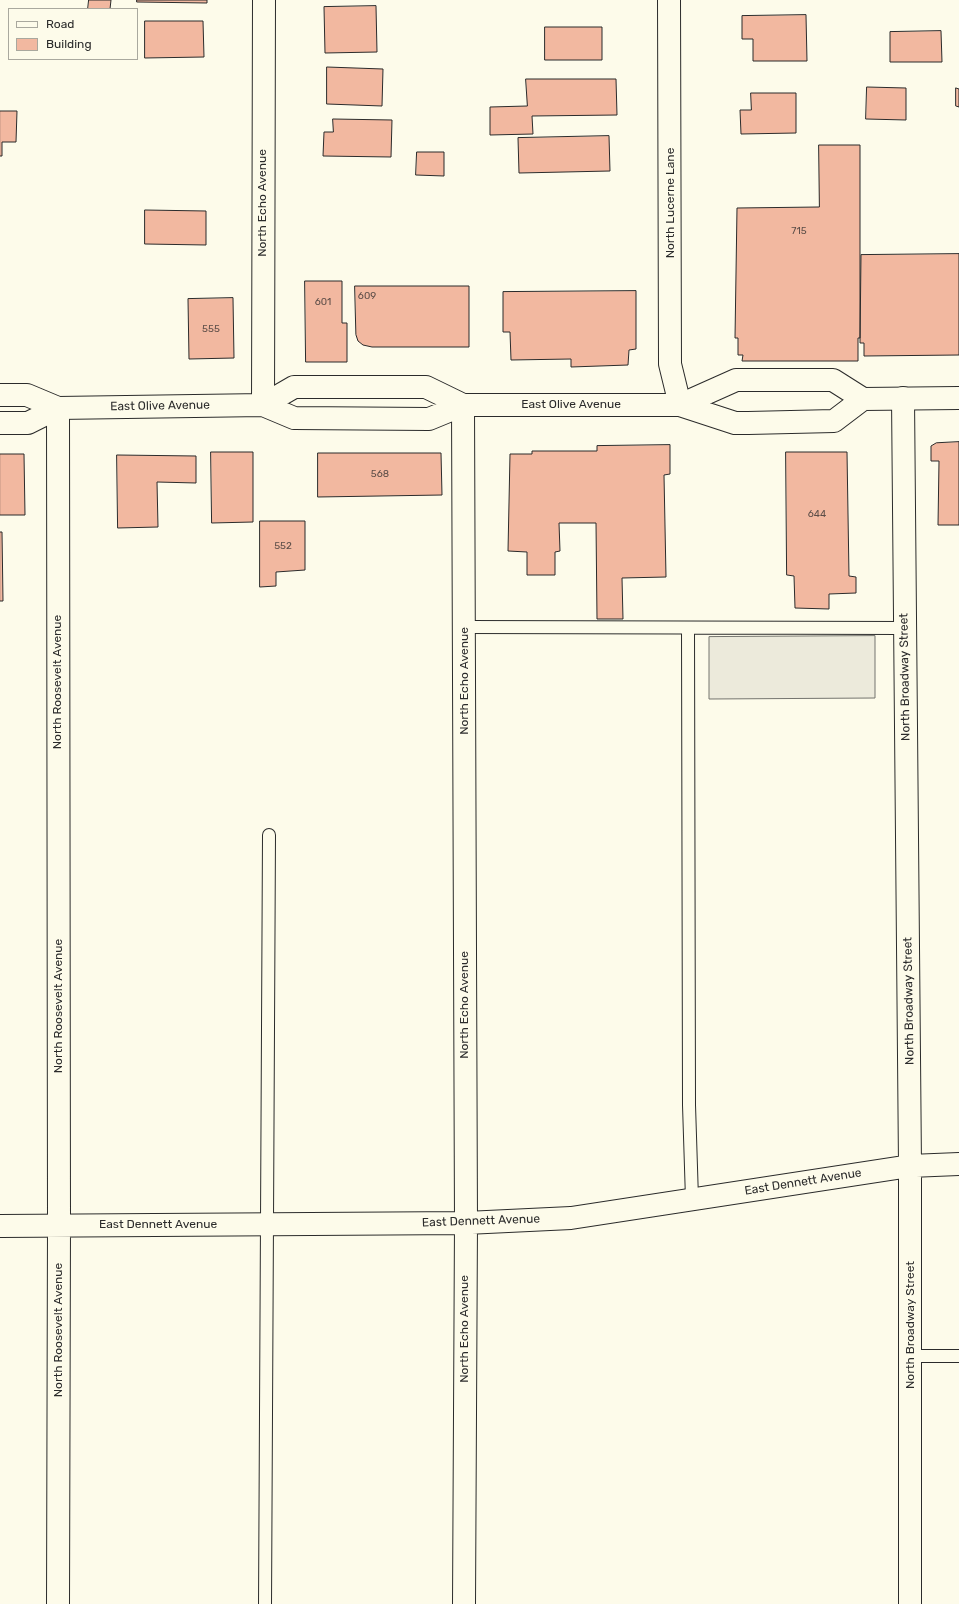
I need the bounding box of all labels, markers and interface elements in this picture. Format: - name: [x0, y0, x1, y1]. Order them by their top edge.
- legend: [8, 8, 138, 60]
- text: Road: [46, 17, 74, 31]
- text: Building: [46, 37, 92, 51]
- street label: North Lucerne Lane: [664, 148, 678, 258]
- street label: North Echo Avenue: [256, 149, 270, 257]
- house number: 715: [791, 225, 807, 237]
- house number: 609: [358, 290, 376, 302]
- house number: 601: [315, 296, 331, 308]
- house number: 555: [202, 323, 220, 335]
- street label: East Olive Avenue: [110, 398, 210, 414]
- street label: East Olive Avenue: [521, 398, 621, 412]
- house number: 568: [371, 468, 389, 480]
- house number: 644: [808, 508, 826, 520]
- house number: 552: [274, 540, 292, 552]
- street label: North Broadway Street: [897, 613, 913, 741]
- street label: North Roosevelt Avenue: [51, 615, 65, 749]
- street label: North Echo Avenue: [458, 627, 472, 735]
- street label: North Broadway Street: [901, 937, 917, 1065]
- street label: North Roosevelt Avenue: [52, 939, 66, 1073]
- street label: North Echo Avenue: [458, 951, 472, 1059]
- street label: East Dennett Avenue: [743, 1166, 863, 1198]
- street label: East Dennett Avenue: [422, 1212, 540, 1230]
- street label: East Dennett Avenue: [99, 1218, 217, 1232]
- street label: North Broadway Street: [904, 1261, 918, 1389]
- street label: North Roosevelt Avenue: [52, 1263, 66, 1397]
- street label: North Echo Avenue: [458, 1275, 472, 1383]

